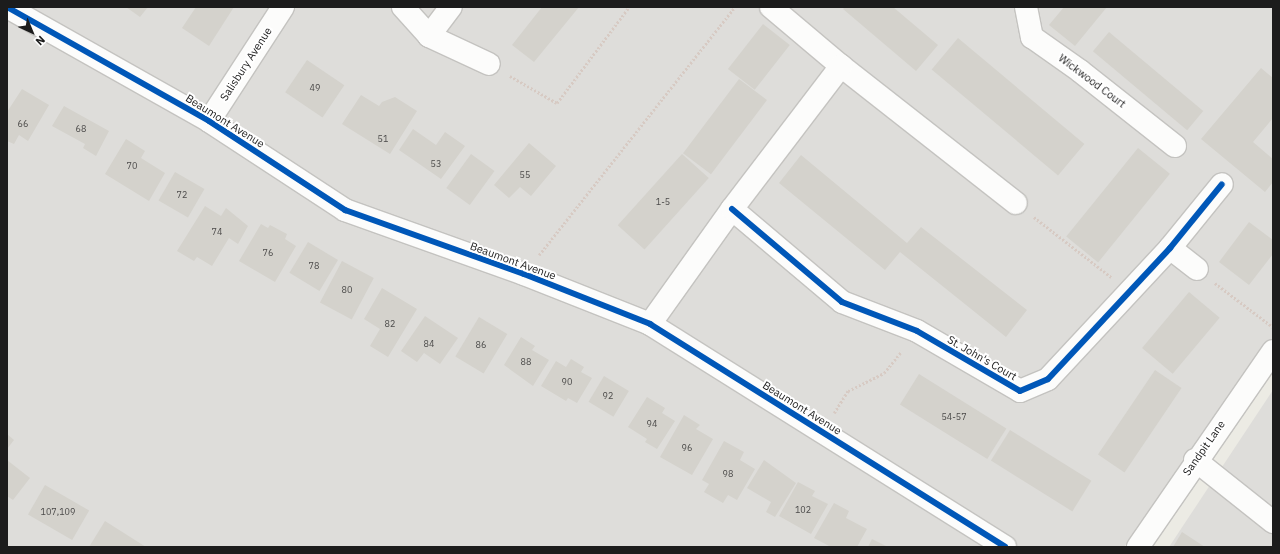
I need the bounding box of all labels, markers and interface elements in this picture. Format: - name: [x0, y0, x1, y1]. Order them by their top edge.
- north arrow: [12, 12, 52, 52]
- street label: Salisbury Avenue: [217, 25, 275, 103]
- text: N: [33, 33, 48, 48]
- street label: Wickwood Court: [1056, 51, 1128, 111]
- house number: 49: [310, 83, 320, 93]
- street label: Beaumont Avenue: [183, 91, 267, 151]
- house number: 66: [18, 119, 28, 129]
- house number: 68: [76, 124, 86, 134]
- house number: 51: [378, 134, 388, 144]
- house number: 53: [431, 159, 441, 169]
- house number: 70: [127, 161, 137, 171]
- house number: 55: [520, 170, 530, 180]
- house number: 72: [177, 190, 187, 200]
- house number: 1-5: [656, 197, 670, 207]
- house number: 74: [212, 227, 222, 237]
- street label: Beaumont Avenue: [468, 239, 558, 283]
- house number: 76: [263, 248, 273, 258]
- house number: 78: [309, 261, 319, 271]
- house number: 80: [342, 285, 352, 295]
- house number: 82: [385, 319, 395, 329]
- street label: St. John's Court: [945, 333, 1019, 383]
- house number: 84: [424, 339, 434, 349]
- house number: 86: [476, 340, 486, 350]
- house number: 88: [521, 357, 531, 367]
- house number: 90: [562, 377, 572, 387]
- street label: Beaumont Avenue: [760, 378, 844, 438]
- house number: 92: [603, 391, 613, 401]
- house number: 54-57: [941, 412, 967, 422]
- street label: Sandpit Lane: [1180, 418, 1228, 478]
- house number: 94: [647, 419, 657, 429]
- house number: 96: [682, 443, 692, 453]
- house number: 98: [723, 469, 733, 479]
- house number: 102: [795, 505, 811, 515]
- house number: 107,109: [41, 507, 75, 517]

